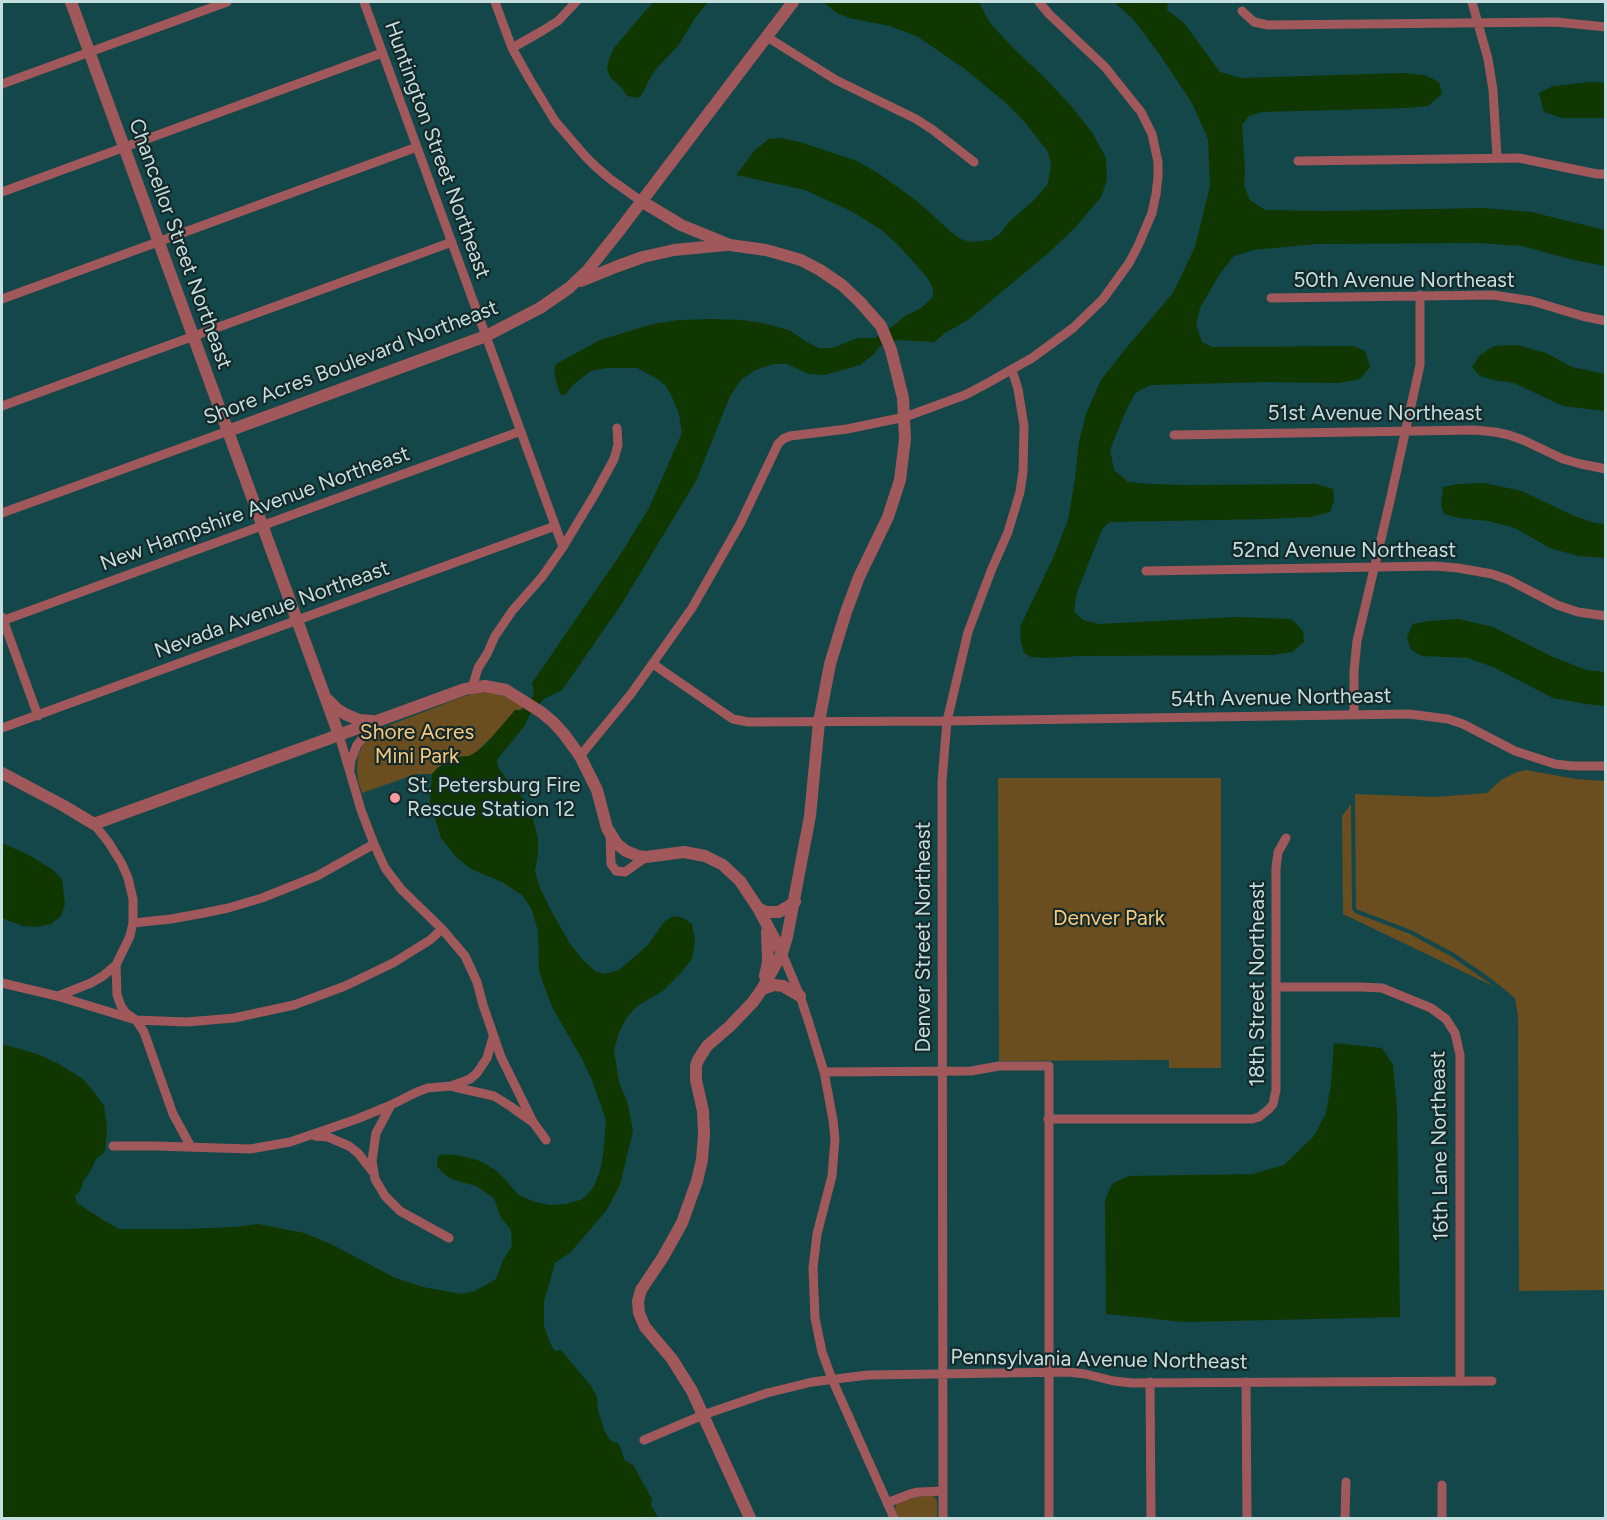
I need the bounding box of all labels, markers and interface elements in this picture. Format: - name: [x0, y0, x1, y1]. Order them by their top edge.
- street label: Huntington Street Northeast: [379, 18, 495, 282]
- street label: Chancellor Street Northeast: [123, 115, 237, 373]
- street label: 50th Avenue Northeast: [1293, 268, 1515, 294]
- street label: Shore Acres Boulevard Northeast: [200, 295, 502, 431]
- street label: 51st Avenue Northeast: [1268, 401, 1482, 427]
- street label: New Hampshire Avenue Northeast: [97, 441, 413, 577]
- street label: 52nd Avenue Northeast: [1232, 538, 1456, 564]
- street label: Nevada Avenue Northeast: [151, 556, 393, 664]
- street label: 54th Avenue Northeast: [1170, 683, 1392, 713]
- park label: Shore Acres Mini Park: [360, 720, 474, 770]
- place label: St. Petersburg Fire Rescue Station 12: [407, 773, 581, 823]
- marker: St. Petersburg Fire Rescue Station 12: [388, 791, 402, 805]
- street label: Denver Street Northeast: [911, 822, 937, 1052]
- street label: 18th Street Northeast: [1245, 881, 1271, 1087]
- park label: Denver Park: [1053, 906, 1165, 932]
- street label: 16th Lane Northeast: [1426, 1051, 1454, 1241]
- street label: Pennsylvania Avenue Northeast: [950, 1345, 1248, 1375]

